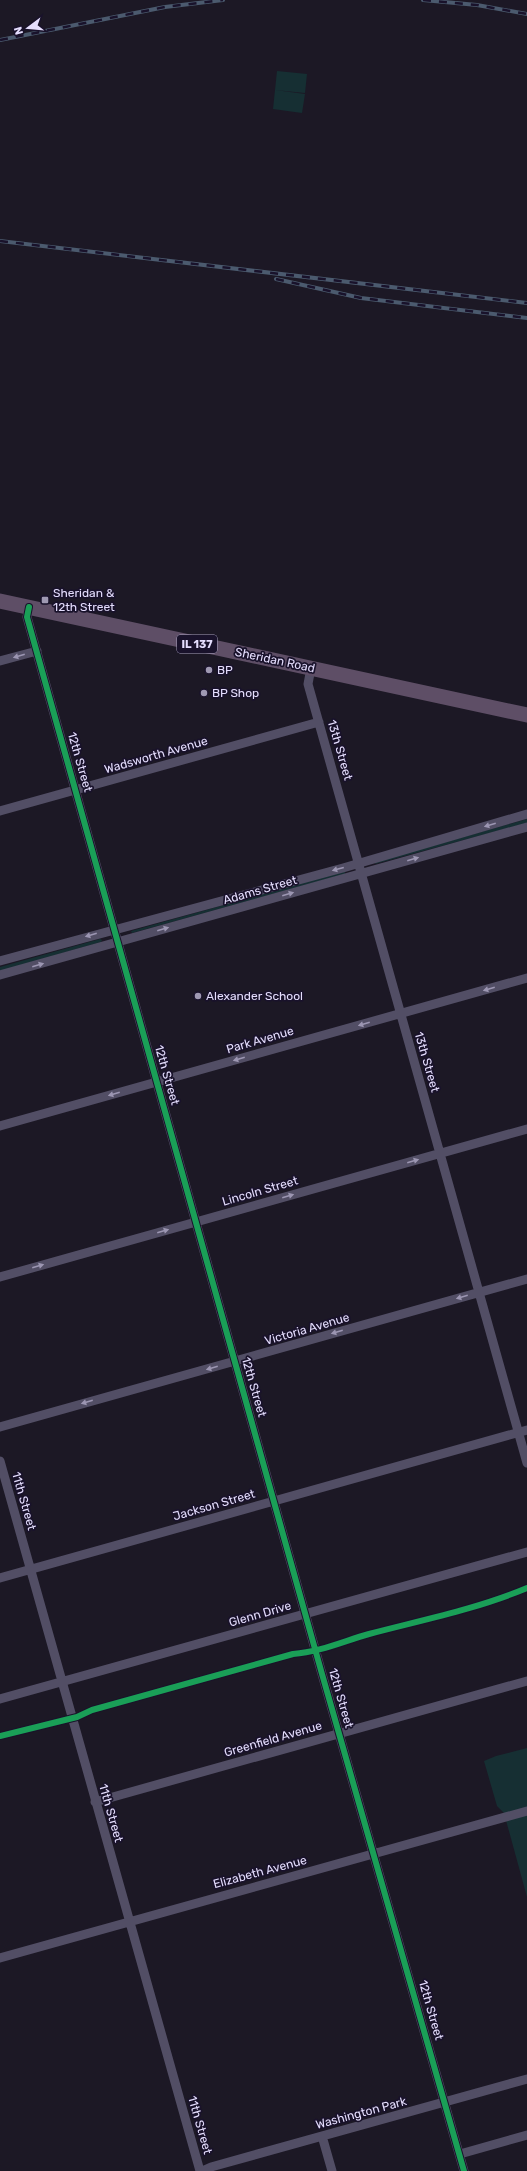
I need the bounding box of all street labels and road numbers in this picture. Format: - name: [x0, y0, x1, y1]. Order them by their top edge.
- road number: IL 137: [177, 635, 217, 653]
- street label: Sheridan Road: [234, 645, 316, 675]
- street label: 13th Street: [325, 718, 355, 782]
- street label: 12th Street: [65, 730, 95, 794]
- street label: Wadsworth Avenue: [103, 734, 209, 776]
- street label: Adams Street: [221, 873, 299, 907]
- street label: Park Avenue: [225, 1024, 296, 1056]
- street label: 13th Street: [412, 1030, 442, 1094]
- street label: 12th Street: [152, 1043, 182, 1107]
- street label: Lincoln Street: [220, 1173, 300, 1209]
- street label: Victoria Avenue: [263, 1310, 351, 1348]
- street label: 12th Street: [239, 1355, 269, 1419]
- street label: 11th Street: [9, 1470, 39, 1532]
- street label: Jackson Street: [171, 1487, 257, 1523]
- street label: Glenn Drive: [227, 1598, 293, 1630]
- street label: 12th Street: [326, 1666, 356, 1730]
- street label: Greenfield Avenue: [222, 1718, 324, 1760]
- street label: 11th Street: [96, 1782, 126, 1844]
- street label: Elizabeth Avenue: [212, 1853, 309, 1891]
- street label: 12th Street: [416, 1978, 446, 2042]
- street label: 11th Street: [185, 2094, 215, 2156]
- street label: Washington Park: [314, 2094, 409, 2132]

